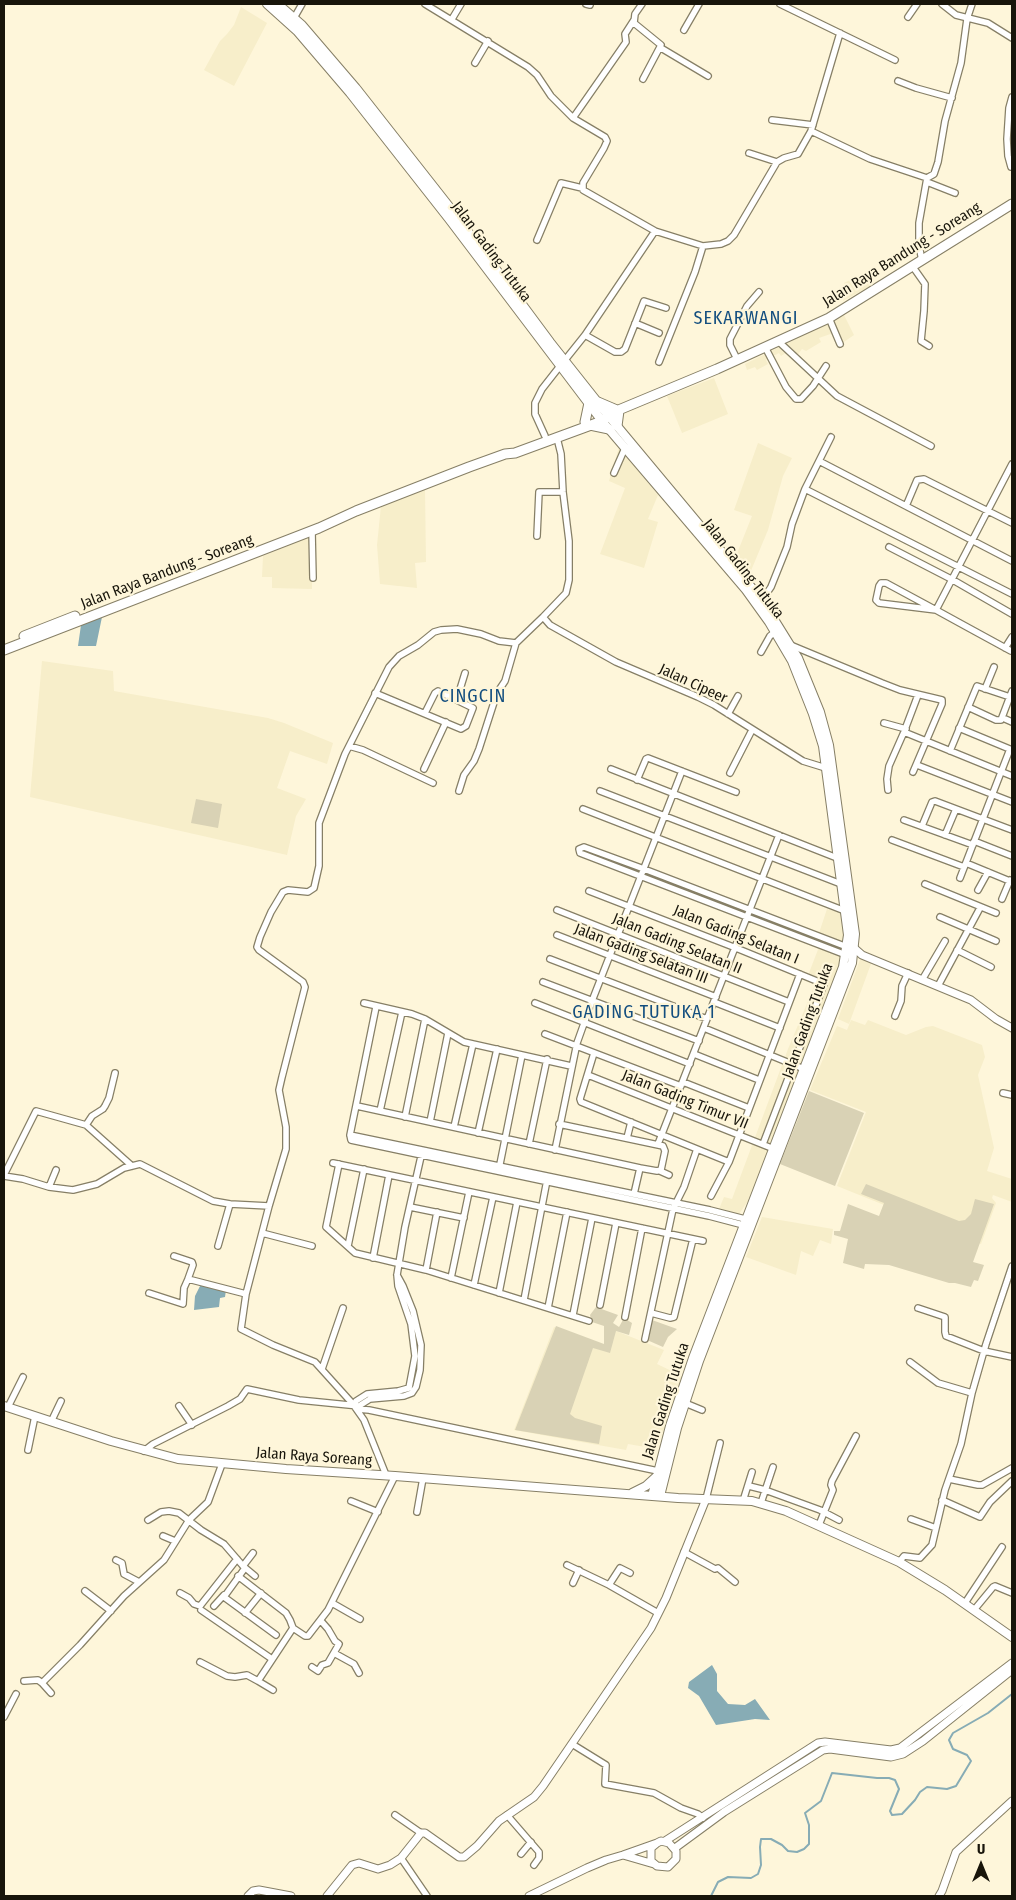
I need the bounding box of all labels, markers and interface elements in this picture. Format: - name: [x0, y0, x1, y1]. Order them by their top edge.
- street label: Jalan Gading Tutuka: [447, 198, 535, 306]
- street label: Jalan Raya Bandung - Soreang: [820, 199, 984, 311]
- district label: SEKARWANGI: [692, 308, 800, 330]
- street label: Jalan Gading Tutuka: [699, 516, 787, 622]
- street label: Jalan Raya Bandung - Soreang: [78, 531, 256, 613]
- street label: Jalan Cipeer: [656, 660, 730, 708]
- district label: CINGCIN: [439, 686, 507, 708]
- street label: Jalan Gading Selatan I: [671, 902, 801, 968]
- street label: Jalan Gading Selatan II: [610, 910, 744, 978]
- street label: Jalan Gading Selatan III: [572, 920, 710, 988]
- street label: Jalan Gading Tutuka: [779, 961, 837, 1081]
- district label: GADING TUTUKA 1: [570, 1002, 718, 1024]
- street label: Jalan Gading Timur VII: [619, 1066, 751, 1134]
- street label: Jalan Gading Tutuka: [639, 1341, 693, 1461]
- street label: Jalan Raya Soreang: [255, 1444, 373, 1470]
- north arrow: [956, 1840, 1006, 1890]
- text: U: [977, 1841, 985, 1858]

